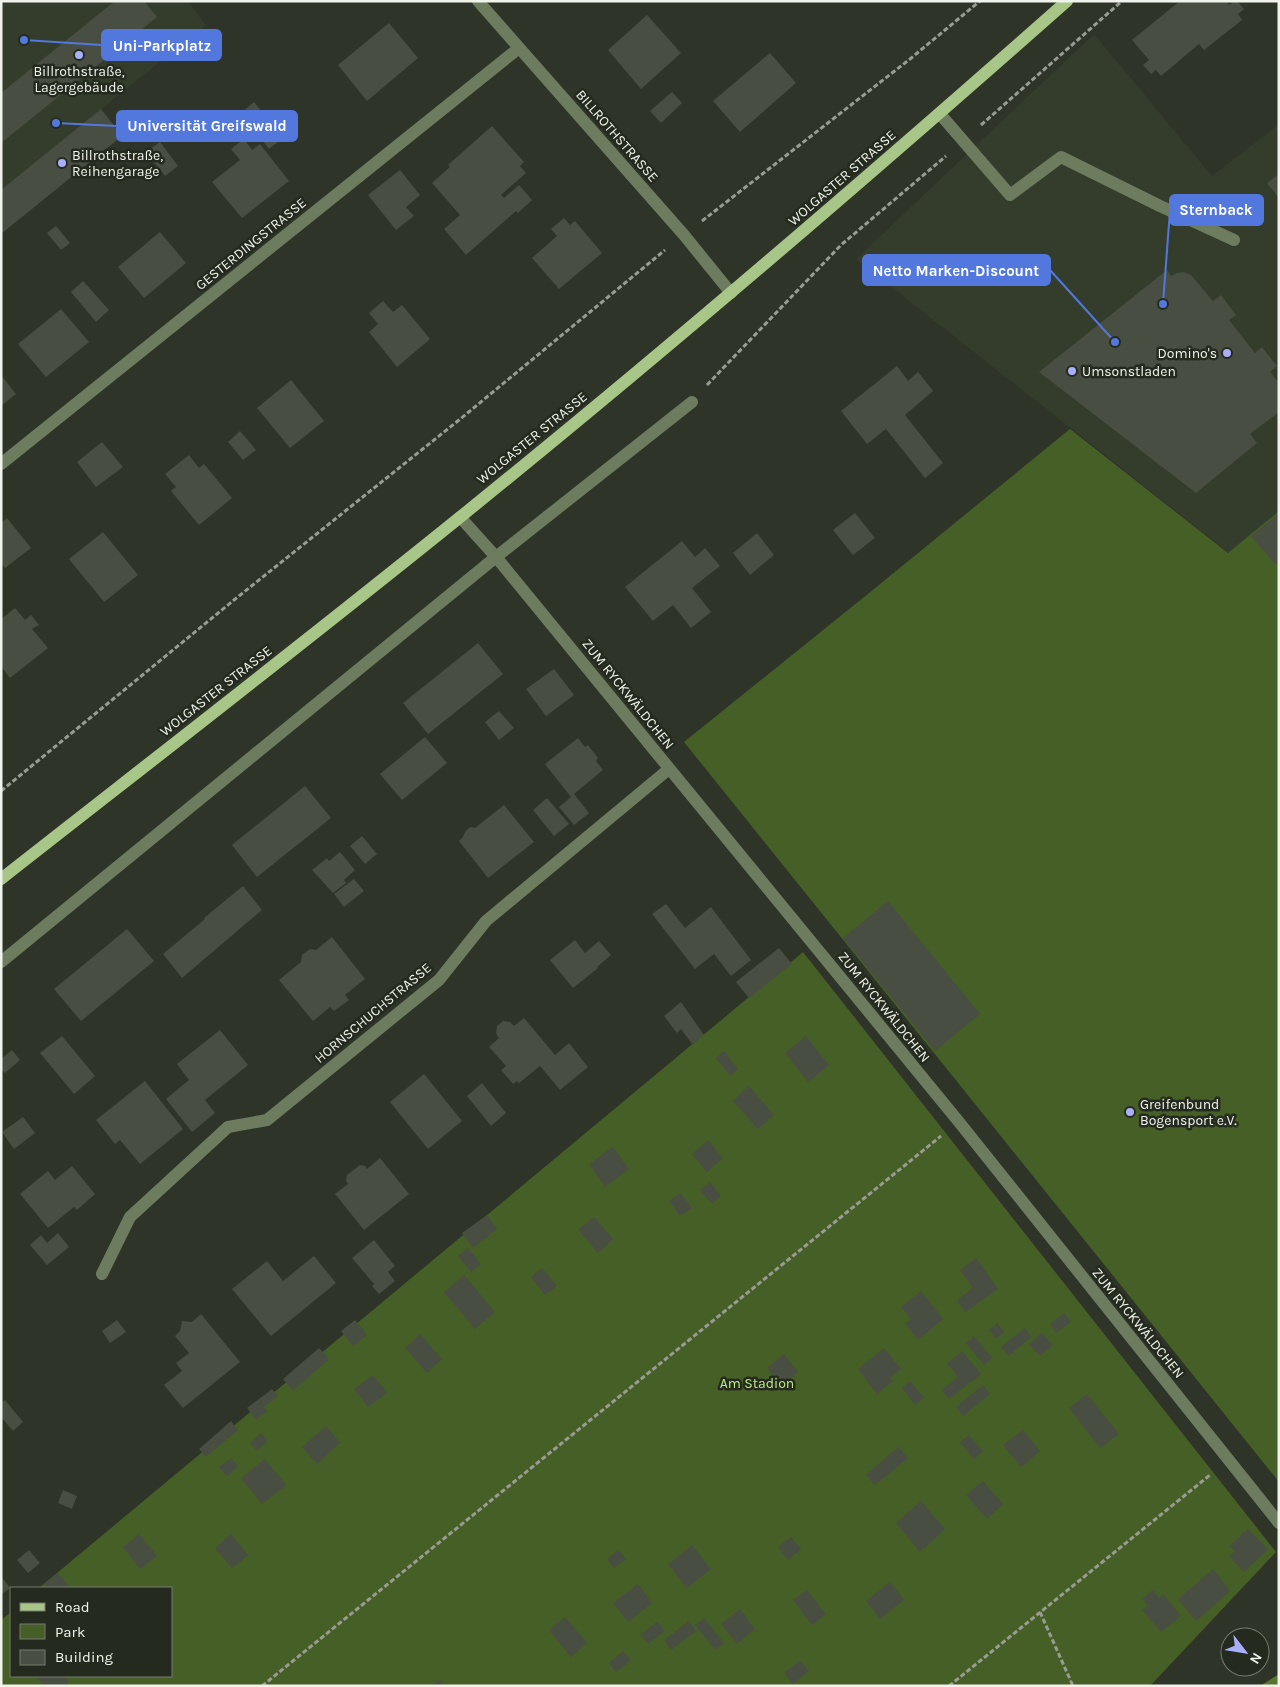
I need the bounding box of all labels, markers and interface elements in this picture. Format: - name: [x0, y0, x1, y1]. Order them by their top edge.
- callout: Uni-Parkplatz: [102, 30, 221, 60]
- text: Uni-Parkplatz: [113, 37, 211, 55]
- marker: Billrothstraße, Lagergebäude: [73, 49, 85, 61]
- place label: Billrothstraße, Lagergebäude: [33, 63, 125, 96]
- street label: BILLROTHSTRASSE: [572, 86, 662, 186]
- callout: Universität Greifswald: [117, 111, 297, 141]
- text: Universität Greifswald: [127, 117, 287, 135]
- street label: WOLGASTER STRASSE: [785, 127, 899, 229]
- place label: Billrothstraße, Reihengarage: [72, 147, 163, 180]
- marker: Billrothstraße, Reihengarage: [56, 157, 68, 169]
- street label: GESTERDINGSTRASSE: [192, 194, 310, 294]
- callout: Sternback: [1170, 195, 1263, 225]
- text: Sternback: [1179, 201, 1253, 219]
- callout: Netto Marken-Discount: [863, 255, 1050, 285]
- text: Netto Marken-Discount: [873, 262, 1039, 280]
- place label: Domino's: [1157, 345, 1217, 362]
- marker: Domino's: [1221, 347, 1233, 359]
- place label: Umsonstladen: [1082, 363, 1176, 380]
- marker: Umsonstladen: [1066, 365, 1078, 377]
- street label: WOLGASTER STRASSE: [473, 388, 591, 488]
- street label: ZUM RYCKWÄLDCHEN: [578, 635, 678, 753]
- street label: WOLGASTER STRASSE: [157, 642, 275, 740]
- street label: ZUM RYCKWÄLDCHEN: [834, 948, 934, 1066]
- street label: HORNSCHUCHSTRASSE: [311, 959, 435, 1067]
- place label: Greifenbund Bogensport e.V.: [1140, 1096, 1237, 1129]
- marker: Greifenbund Bogensport e.V.: [1124, 1106, 1136, 1118]
- street label: ZUM RYCKWÄLDCHEN: [1088, 1264, 1188, 1382]
- park label: Am Stadion: [720, 1375, 794, 1392]
- legend: [10, 1587, 172, 1677]
- text: Road: [55, 1598, 90, 1616]
- text: Park: [55, 1623, 85, 1641]
- north arrow: [1220, 1627, 1270, 1677]
- text: Building: [55, 1648, 113, 1666]
- text: N: [1246, 1650, 1266, 1667]

